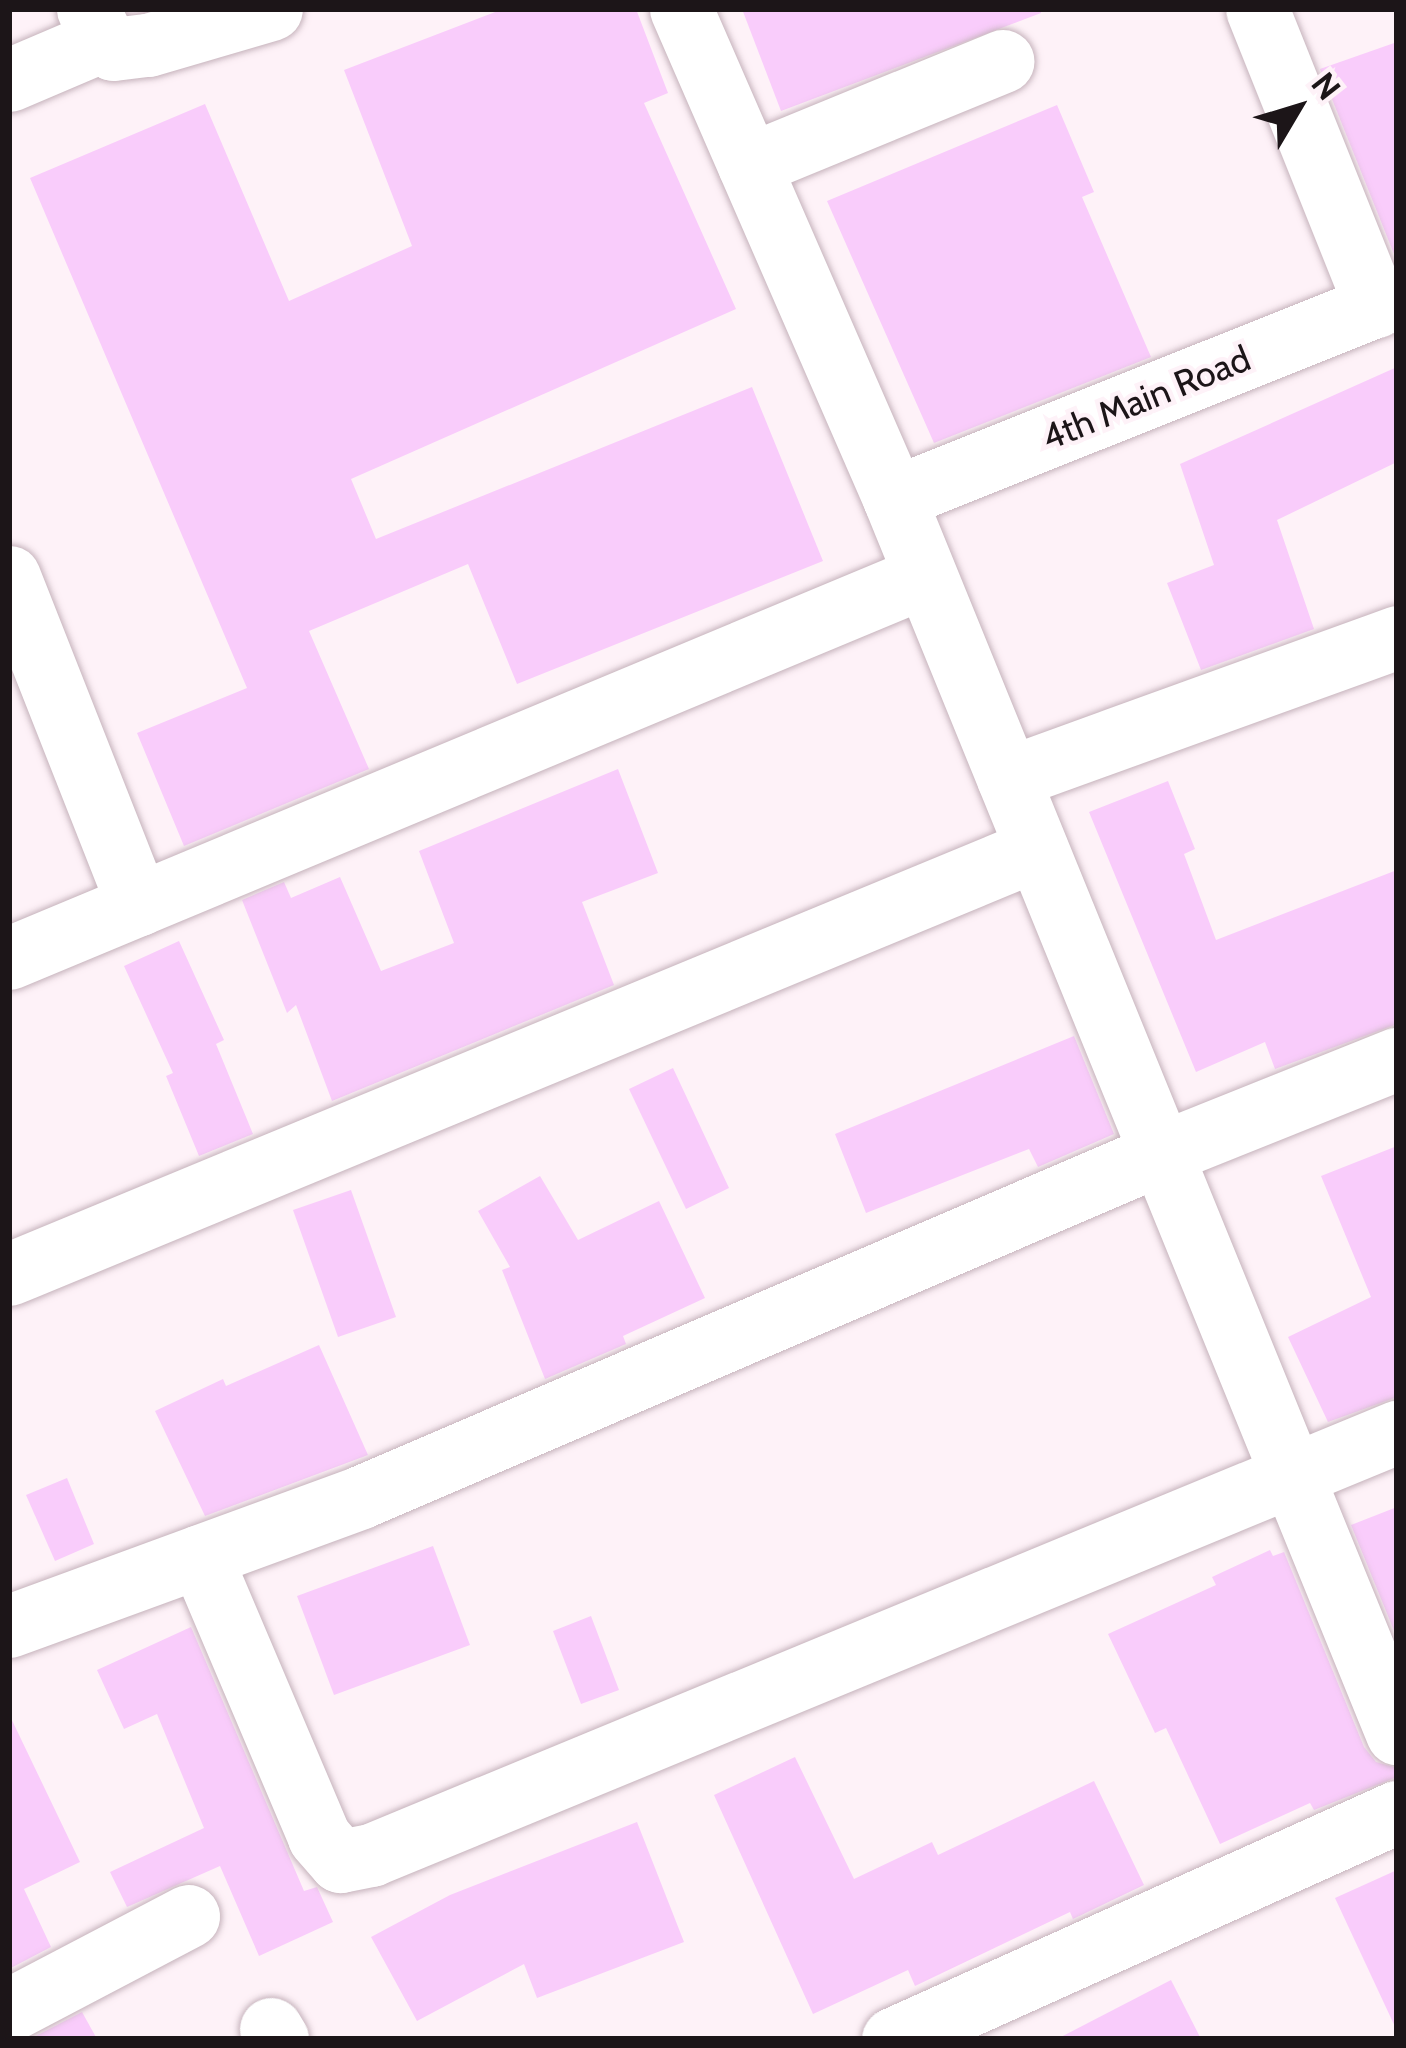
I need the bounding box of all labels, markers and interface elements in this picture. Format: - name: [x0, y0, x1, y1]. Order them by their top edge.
- north arrow: [1238, 48, 1358, 168]
- text: N: [1303, 64, 1349, 107]
- street label: 4th Main Road: [1036, 337, 1256, 459]

